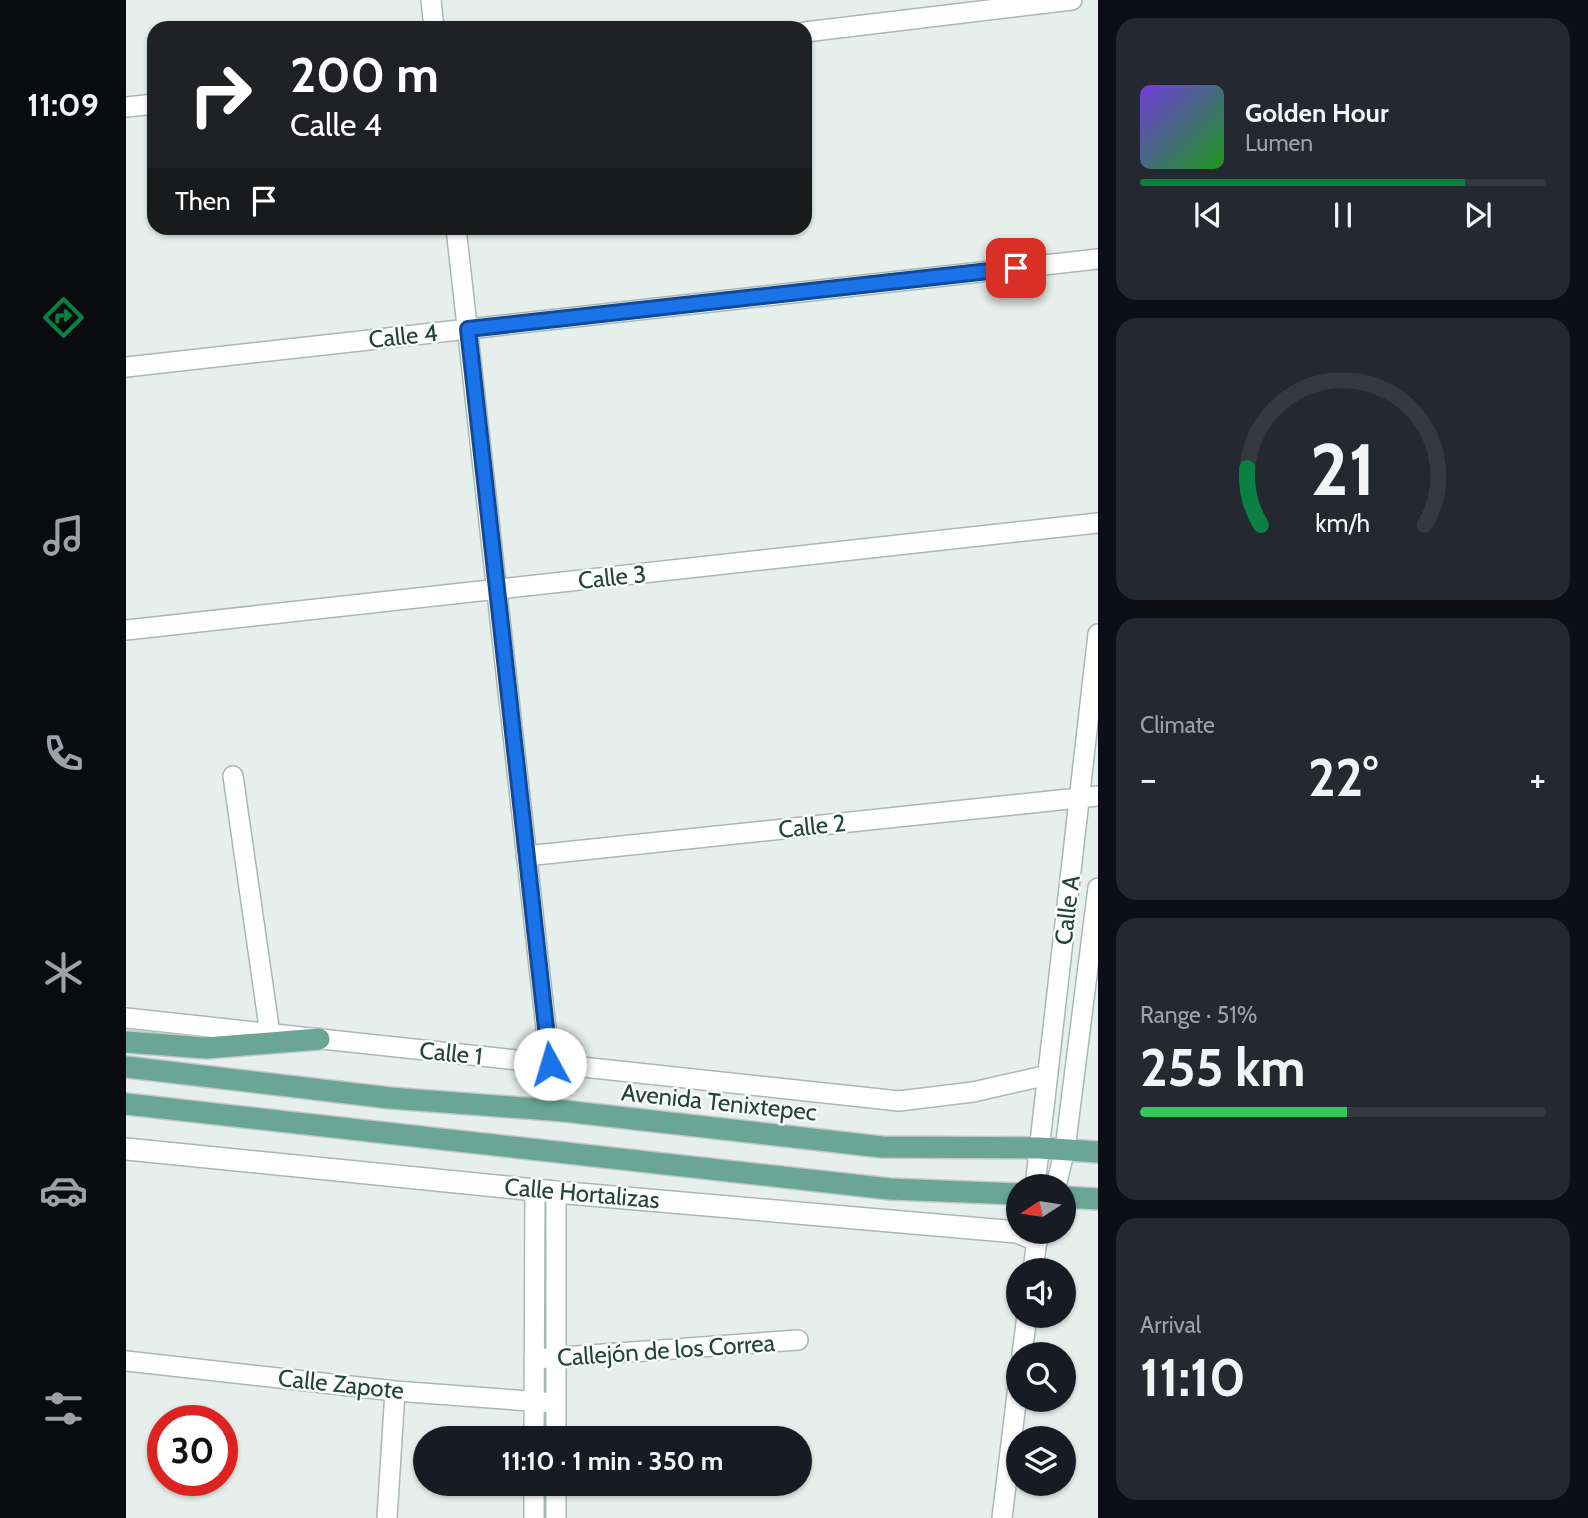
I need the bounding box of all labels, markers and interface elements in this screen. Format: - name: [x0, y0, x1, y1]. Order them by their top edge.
- text: 200 m: [290, 45, 439, 104]
- icon: right: [175, 49, 266, 140]
- text: 11:09: [27, 85, 99, 124]
- text: Golden Hour: [1245, 97, 1388, 129]
- text: Calle 4: [290, 105, 382, 144]
- text: Lumen: [1245, 129, 1313, 157]
- icon: arrive: [245, 182, 283, 220]
- text: Then: [175, 185, 231, 217]
- icon: previous: [1189, 196, 1227, 234]
- icon: pause: [1324, 196, 1362, 234]
- icon: next: [1459, 196, 1497, 234]
- pin: [986, 238, 1046, 298]
- icon: arrive: [997, 249, 1035, 287]
- icon: directions: [39, 293, 88, 342]
- street label: Calle 4: [367, 318, 439, 354]
- text: 21: [1310, 425, 1376, 513]
- text: km/h: [1316, 508, 1370, 538]
- icon: music: [39, 511, 88, 560]
- street label: Calle 3: [577, 559, 647, 595]
- text: Climate: [1140, 711, 1215, 739]
- icon: phone: [39, 729, 88, 778]
- text: 22°: [1308, 746, 1378, 809]
- text: −: [1140, 755, 1157, 802]
- text: +: [1529, 755, 1546, 802]
- street label: Calle 2: [777, 808, 847, 844]
- street label: Calle A: [1048, 873, 1086, 947]
- icon: climate: [39, 948, 88, 997]
- text: Range · 51%: [1140, 1001, 1257, 1029]
- position arrow: [513, 1027, 587, 1101]
- street label: Calle 1: [418, 1035, 484, 1071]
- text: 255 km: [1140, 1036, 1305, 1099]
- street label: Avenida Tenixtepec: [620, 1077, 818, 1127]
- icon: car: [39, 1166, 88, 1215]
- street label: Calle Hortalizas: [503, 1172, 661, 1214]
- north arrow: [1006, 1174, 1076, 1244]
- map controls: [1006, 1174, 1076, 1496]
- button: sound: [1006, 1258, 1076, 1328]
- text: Arrival: [1140, 1311, 1201, 1339]
- street label: Callejón de los Correa: [556, 1328, 776, 1372]
- button: search: [1006, 1342, 1076, 1412]
- text: 11:10: [1140, 1346, 1246, 1409]
- street label: Calle Zapote: [277, 1363, 405, 1405]
- icon: filters: [39, 1384, 88, 1433]
- speed limit sign: 30: [147, 1405, 238, 1496]
- button: layers: [1006, 1426, 1076, 1496]
- text: 11:10 · 1 min · 350 m: [502, 1445, 723, 1477]

